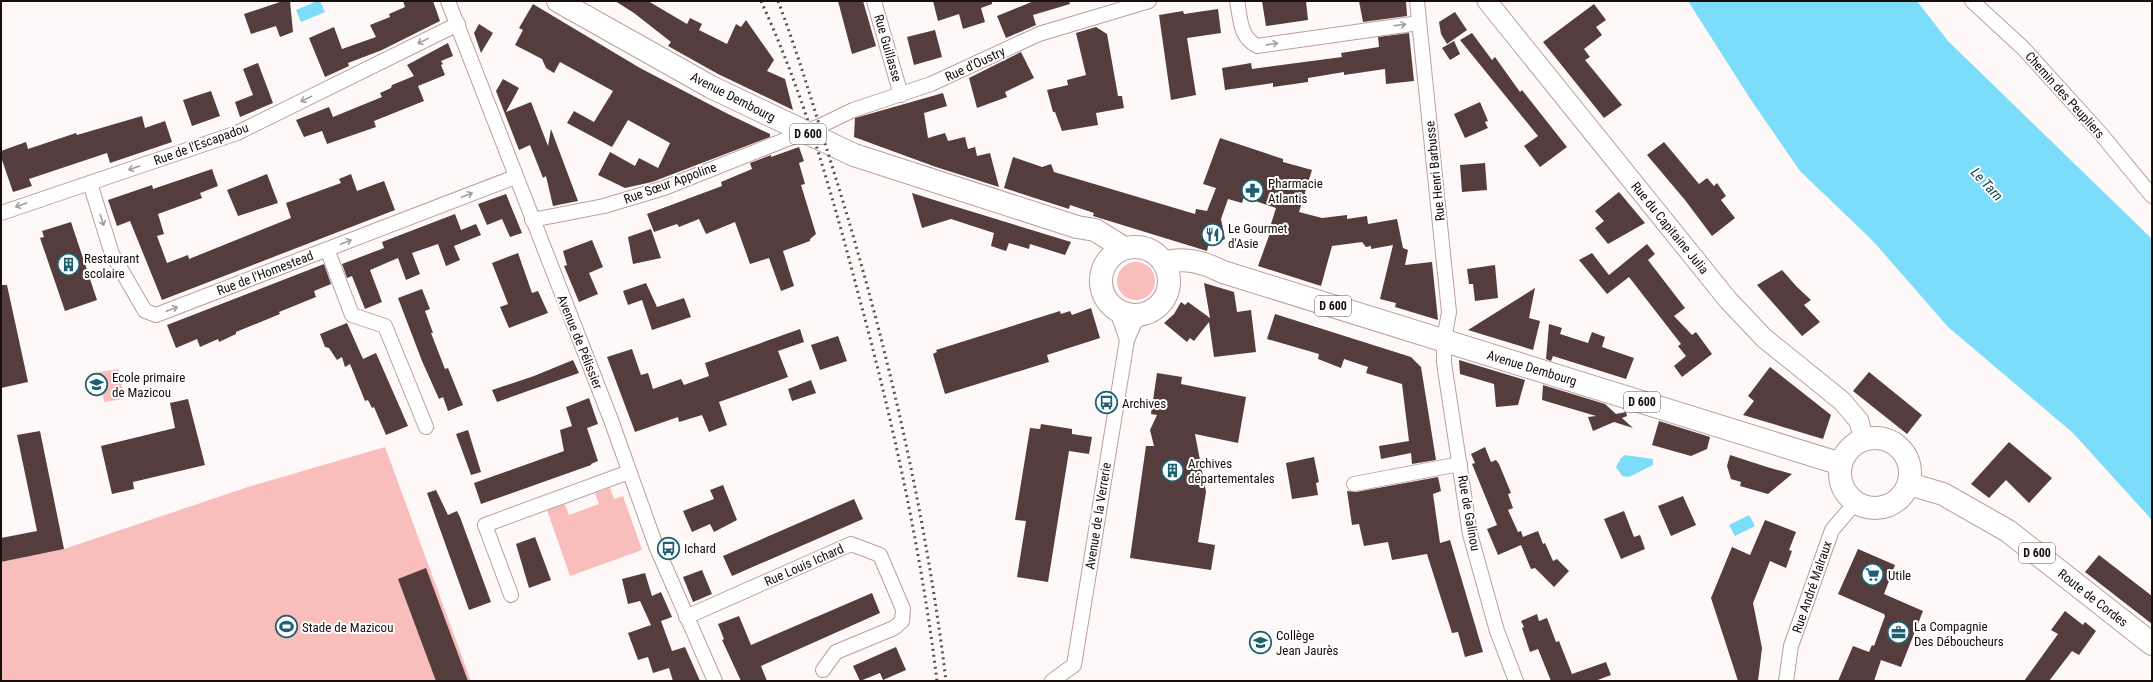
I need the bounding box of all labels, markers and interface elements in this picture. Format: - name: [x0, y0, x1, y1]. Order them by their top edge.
- street label: Rue Guillasse: [871, 13, 905, 83]
- one-way arrow: [1393, 21, 1406, 29]
- one-way arrow: [417, 38, 429, 45]
- one-way arrow: [1265, 41, 1278, 48]
- street label: Rue d'Oustry: [943, 43, 1008, 84]
- street label: Chemin des Peupliers: [2022, 49, 2108, 141]
- street label: Avenue Dembourg: [688, 69, 778, 125]
- one-way arrow: [300, 96, 312, 103]
- street label: Rue de l'Escapadou: [152, 120, 250, 168]
- street label: Rue Henri Barbusse: [1422, 120, 1448, 222]
- road number: D 600: [790, 124, 826, 144]
- street label: Rue Sœur Appoline: [622, 159, 718, 207]
- water label: Le Tarn: [1968, 164, 2006, 204]
- one-way arrow: [128, 165, 141, 172]
- place label: Pharmacie Atlantis: [1268, 176, 1323, 206]
- pharmacy icon: Pharmacie Atlantis: [1240, 177, 1266, 203]
- street label: Rue du Capitaine Julia: [1628, 179, 1712, 277]
- one-way arrow: [461, 191, 473, 198]
- one-way arrow: [15, 202, 27, 210]
- one-way arrow: [98, 214, 106, 226]
- place label: Le Gourmet d'Asie: [1228, 221, 1288, 251]
- restaurant icon: Le Gourmet d'Asie: [1200, 222, 1226, 248]
- one-way arrow: [339, 238, 351, 246]
- street label: Rue de l'Homestead: [215, 248, 315, 298]
- place label: Restaurant scolaire: [84, 251, 140, 281]
- building icon: Restaurant scolaire: [56, 252, 82, 278]
- street label: Avenue de Pélissier: [554, 293, 606, 391]
- road number: D 600: [1315, 296, 1351, 316]
- one-way arrow: [166, 305, 178, 313]
- street label: Avenue Dembourg: [1485, 347, 1579, 389]
- place label: Ecole primaire de Mazicou: [112, 370, 185, 400]
- school or university icon: Ecole primaire de Mazicou: [84, 371, 110, 397]
- bus stop icon: Archives: [1093, 390, 1119, 416]
- road number: D 600: [1624, 392, 1660, 412]
- place label: Archives: [1122, 396, 1166, 411]
- place label: Archives départementales: [1188, 456, 1275, 486]
- building icon: Archives départementales: [1159, 457, 1185, 483]
- street label: Avenue de la Verrerie: [1082, 461, 1114, 571]
- street label: Rue de Galinou: [1455, 474, 1483, 552]
- bus stop icon: Ichard: [655, 535, 681, 561]
- street label: Rue André Malraux: [1789, 539, 1835, 635]
- place label: Ichard: [684, 541, 716, 556]
- street label: Rue Louis Ichard: [762, 541, 846, 589]
- road number: D 600: [2019, 543, 2055, 563]
- supermarket icon: Utile: [1860, 562, 1886, 588]
- street label: Route de Cordes: [2055, 566, 2131, 630]
- place label: Utile: [1888, 568, 1911, 583]
- sports icon: Stade de Mazicou: [273, 614, 299, 640]
- place label: La Compagnie Des Déboucheurs: [1914, 619, 2004, 649]
- place label: Stade de Mazicou: [302, 620, 393, 635]
- office icon: La Compagnie Des Déboucheurs: [1885, 620, 1911, 646]
- place label: Collège Jean Jaurès: [1276, 628, 1339, 658]
- school or university icon: Collège Jean Jaurès: [1248, 629, 1274, 655]

